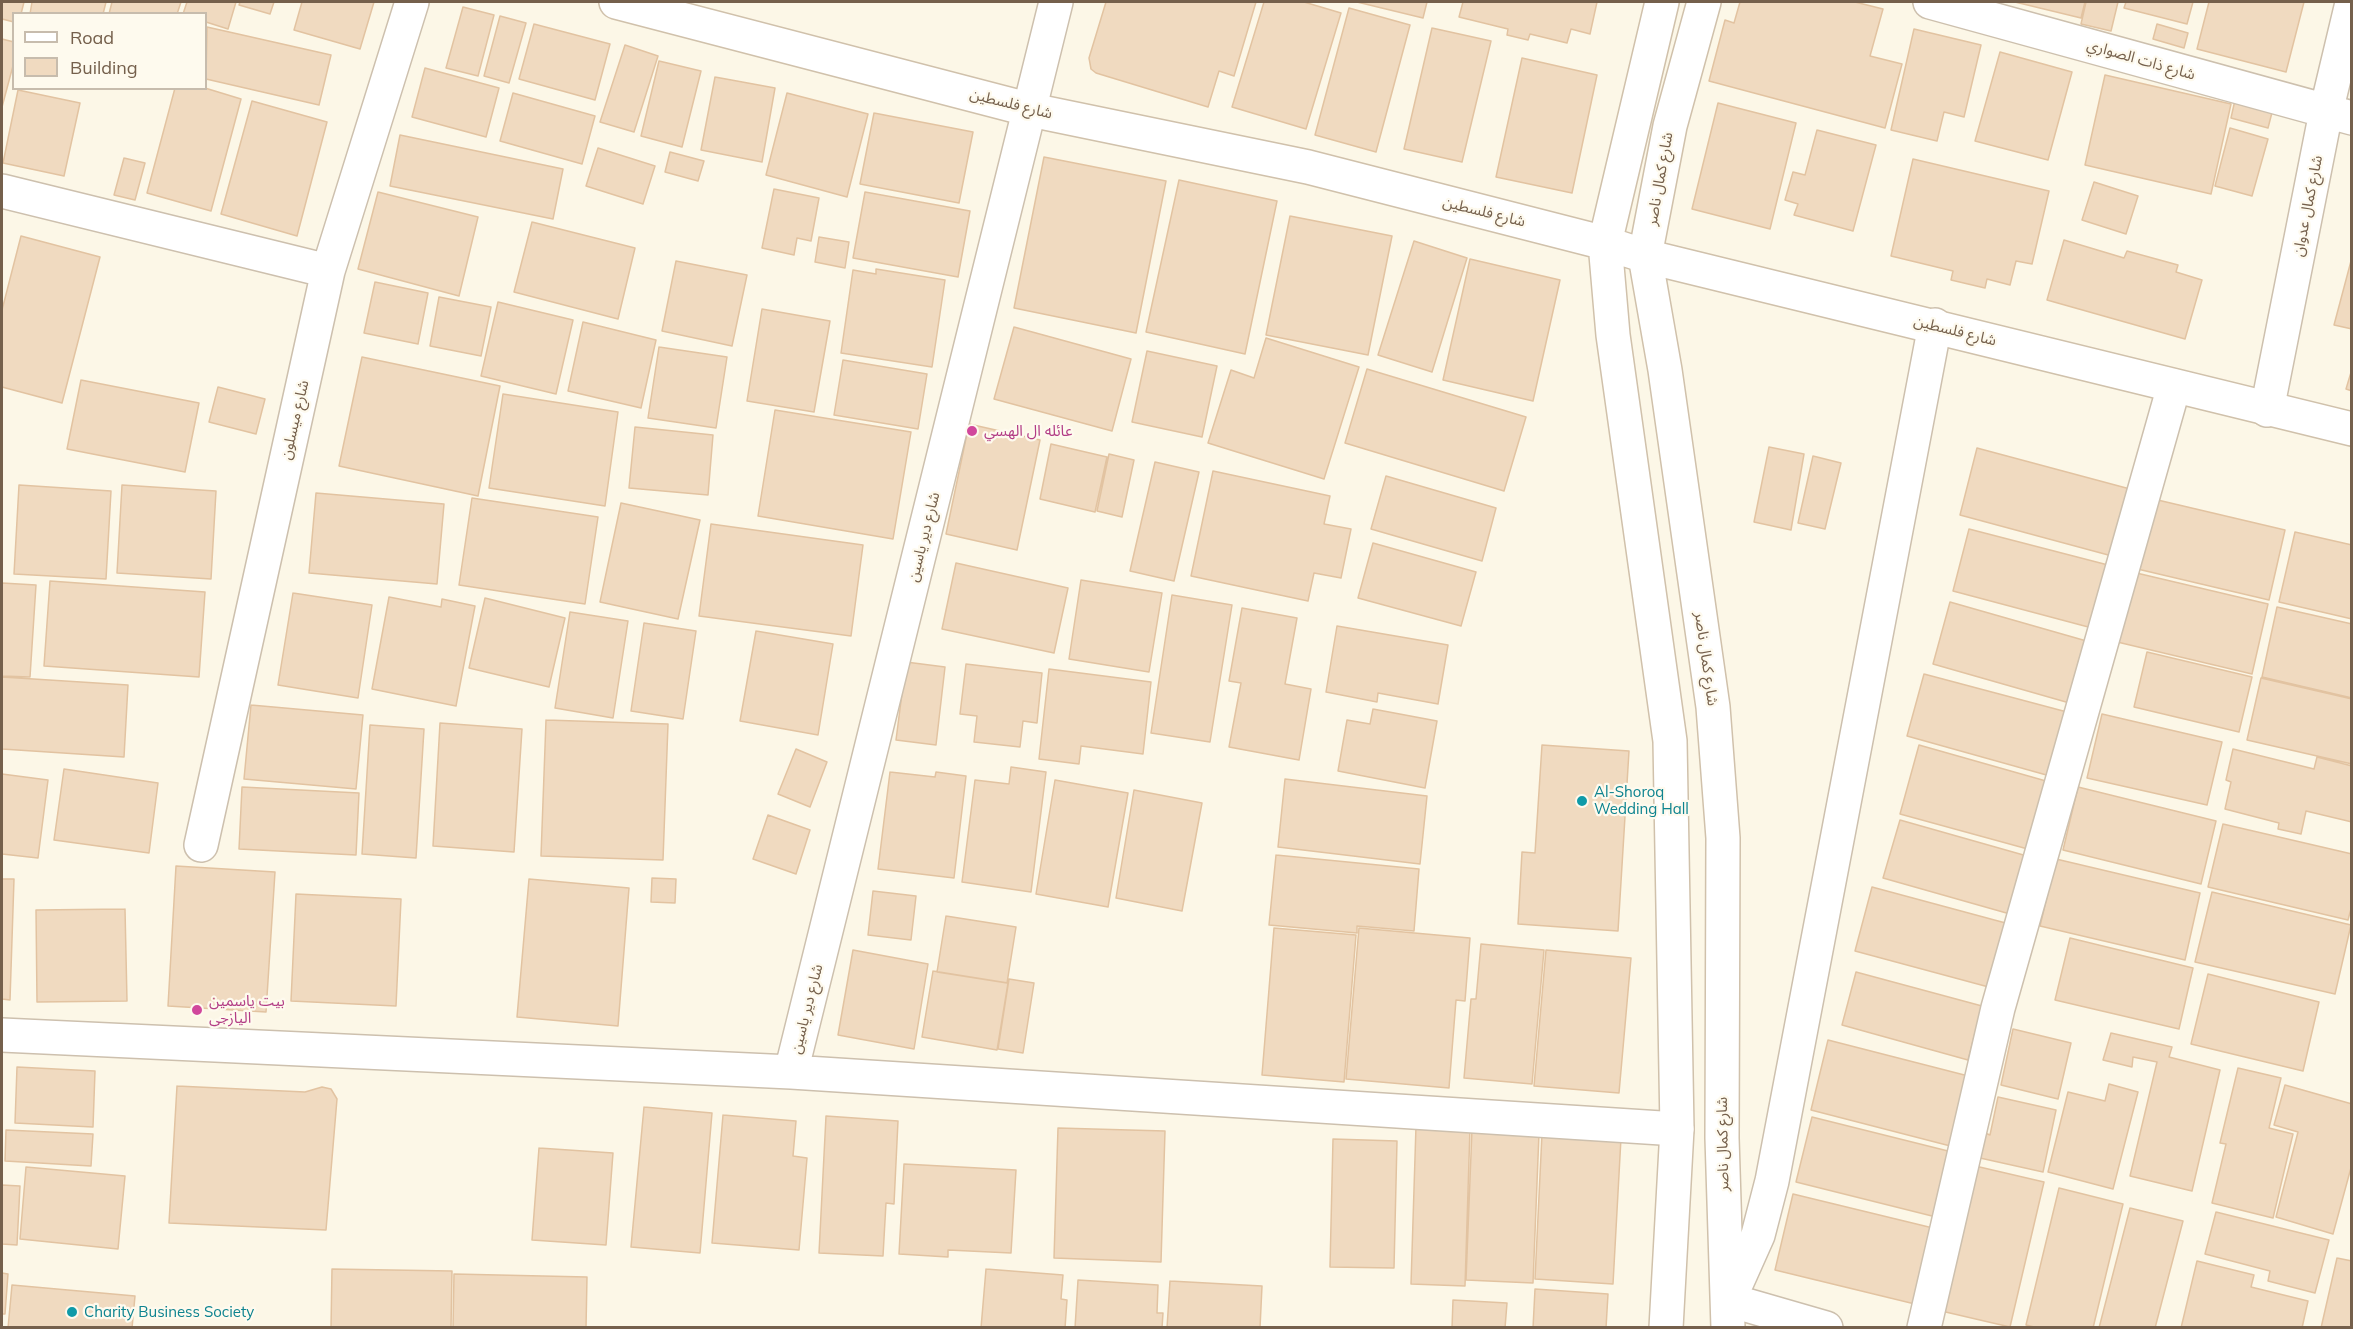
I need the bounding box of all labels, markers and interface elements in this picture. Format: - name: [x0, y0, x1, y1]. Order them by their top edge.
- legend: [12, 12, 207, 90]
- text: Road: [70, 26, 114, 49]
- street label: شارع ذات الصواري: [2085, 36, 2197, 84]
- text: Building: [70, 56, 138, 79]
- street label: شارع فلسطين: [968, 85, 1054, 123]
- street label: شارع كمال ناصر: [1643, 131, 1677, 227]
- street label: شارع كمال عدوان: [2289, 154, 2327, 258]
- street label: شارع فلسطين: [1441, 193, 1527, 231]
- street label: شارع فلسطين: [1912, 312, 1998, 350]
- street label: شارع ميسلون: [277, 378, 313, 462]
- place label: عائله ال الهسي: [984, 422, 1072, 440]
- marker: عائله ال الهسي: [965, 424, 979, 438]
- street label: شارع دير ياسين: [904, 490, 944, 584]
- street label: شارع كمال ناصر: [1691, 611, 1721, 707]
- place label: Al-Shoroq Wedding Hall: [1594, 783, 1689, 818]
- marker: Al-Shoroq Wedding Hall: [1575, 794, 1589, 808]
- street label: شارع دير ياسين: [787, 962, 827, 1056]
- place label: بيت ياسمين اليازجى: [209, 992, 285, 1027]
- marker: بيت ياسمين اليازجى: [190, 1003, 204, 1017]
- street label: شارع كمال ناصر: [1713, 1097, 1733, 1191]
- place label: Charity Business Society: [84, 1303, 254, 1321]
- marker: Charity Business Society: [65, 1305, 79, 1319]

